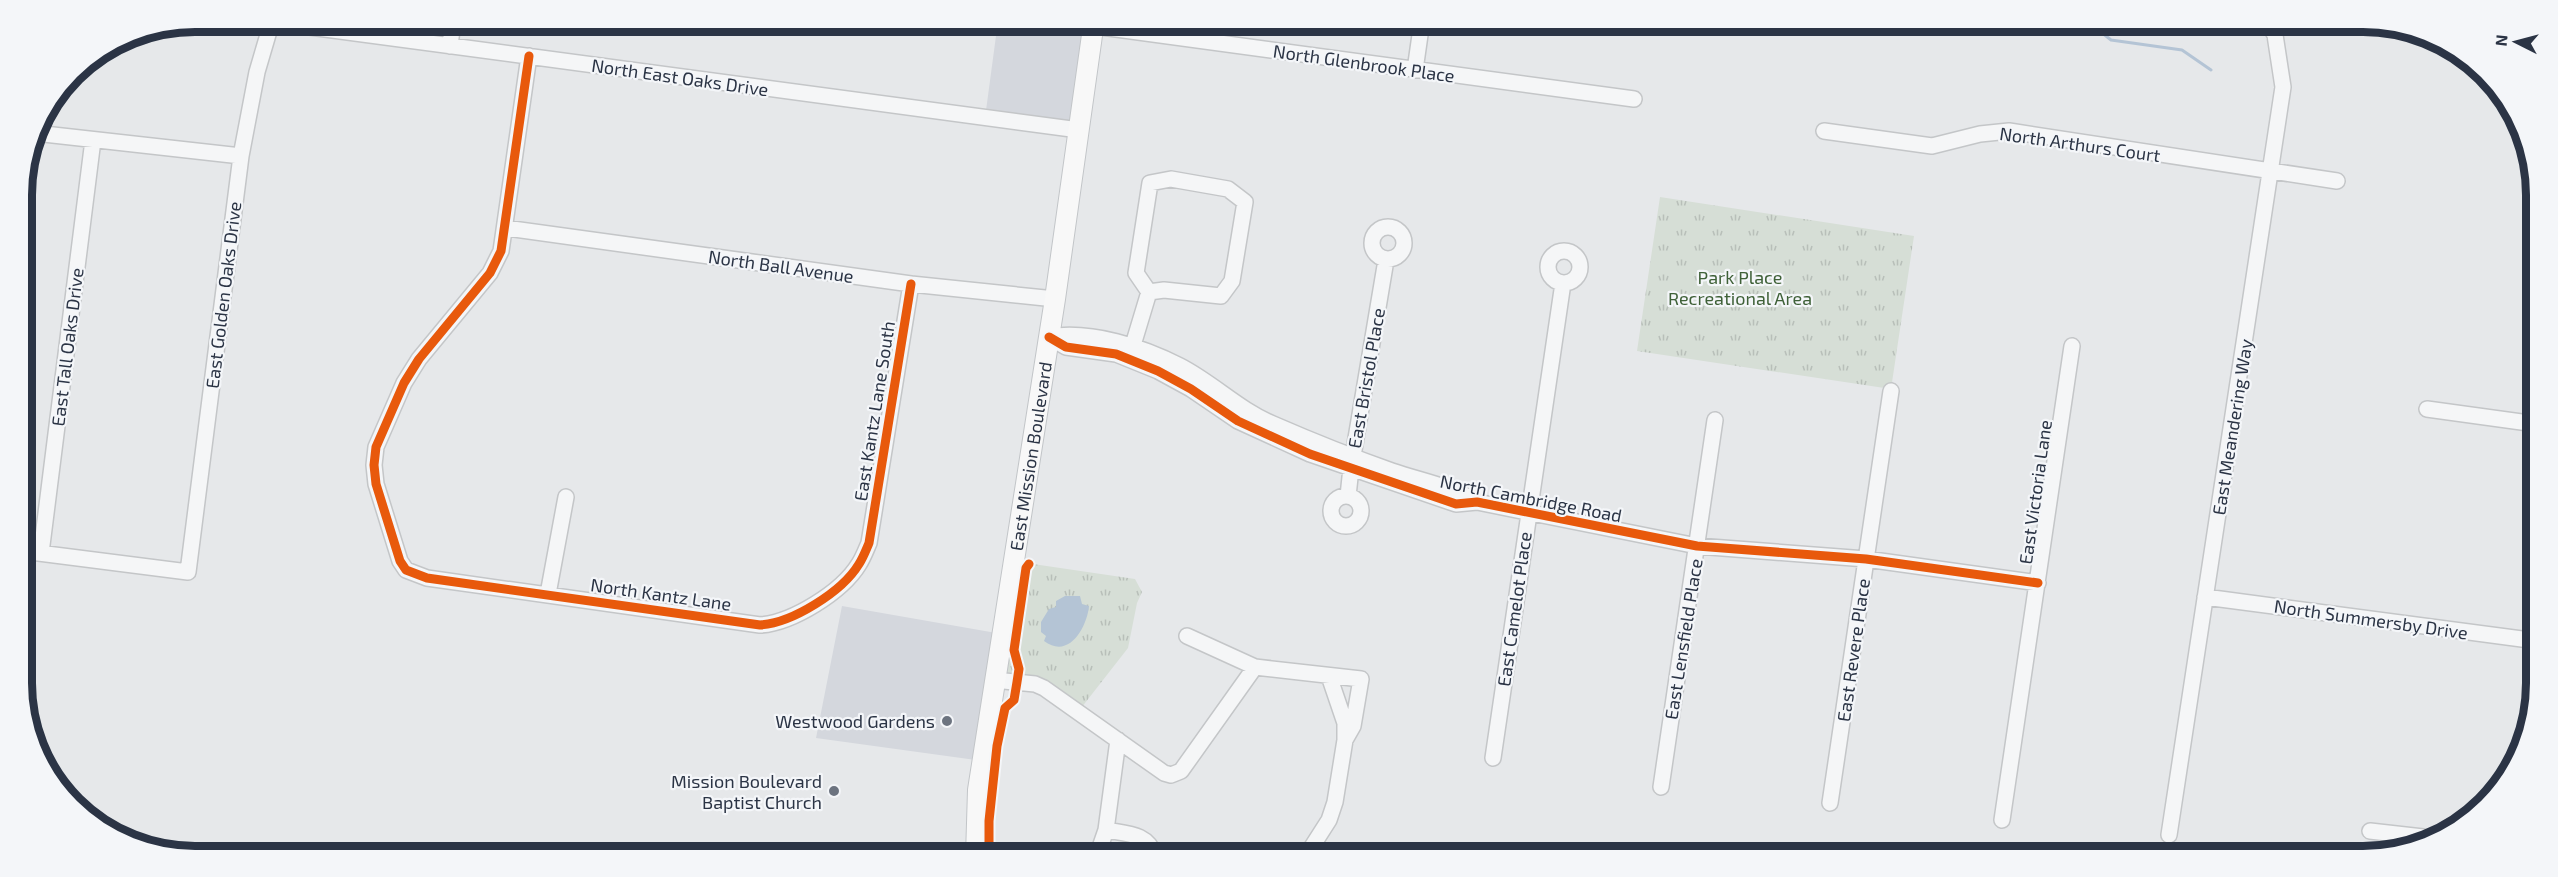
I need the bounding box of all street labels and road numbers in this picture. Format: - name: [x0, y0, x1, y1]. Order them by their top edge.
- street label: North Glenbrook Place: [1272, 39, 1456, 87]
- street label: North East Oaks Drive: [590, 54, 770, 100]
- street label: North Arthurs Court: [1998, 122, 2162, 166]
- street label: East Golden Oaks Drive: [201, 200, 245, 390]
- street label: North Ball Avenue: [707, 245, 855, 287]
- street label: East Tall Oaks Drive: [46, 267, 88, 427]
- street label: East Bristol Place: [1343, 306, 1389, 450]
- street label: East Kantz Lane South: [849, 319, 899, 503]
- street label: East Meandering Way: [2207, 337, 2257, 517]
- street label: East Mission Boulevard: [1005, 360, 1056, 552]
- street label: East Victoria Lane: [2014, 418, 2056, 566]
- street label: North Cambridge Road: [1438, 470, 1624, 526]
- street label: East Camelot Place: [1492, 530, 1536, 688]
- street label: East Lensfield Place: [1659, 557, 1707, 721]
- street label: North Kantz Lane: [589, 573, 733, 615]
- street label: East Revere Place: [1832, 577, 1874, 723]
- street label: North Summersby Drive: [2273, 595, 2469, 643]

